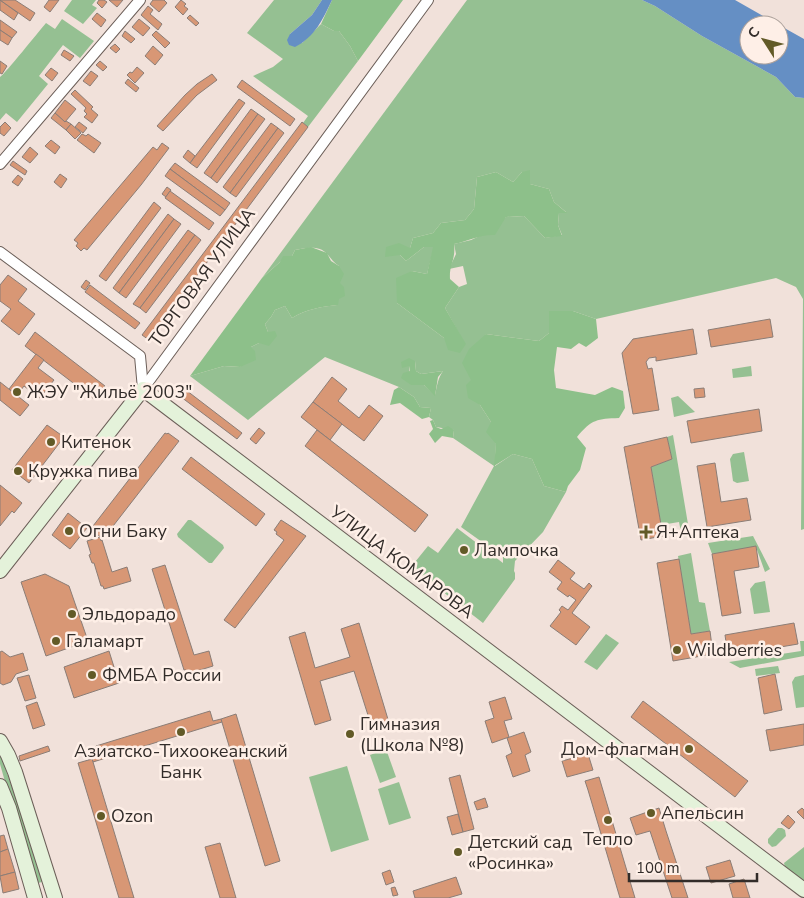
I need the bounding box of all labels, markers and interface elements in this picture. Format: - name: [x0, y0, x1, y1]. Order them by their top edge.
- north arrow: [739, 15, 789, 65]
- text: С: [743, 23, 765, 42]
- street label: ТОРГОВАЯ УЛИЦА: [143, 203, 261, 351]
- place label: ЖЭУ "Жильё 2003": [27, 380, 192, 404]
- marker: ЖЭУ "Жильё 2003": [11, 386, 23, 398]
- place label: Китенок: [61, 430, 132, 454]
- marker: Китенок: [45, 436, 57, 448]
- place label: Кружка пива: [28, 459, 138, 483]
- marker: Кружка пива: [12, 465, 24, 477]
- street label: УЛИЦА КОМАРОВА: [324, 499, 479, 624]
- place label: Огни Баку: [79, 519, 167, 543]
- place label: Я+Аптека: [656, 520, 739, 544]
- marker: Огни Баку: [63, 525, 75, 537]
- marker: Я+Аптека: [640, 526, 652, 538]
- place label: Лампочка: [474, 538, 559, 562]
- marker: Лампочка: [458, 544, 470, 556]
- place label: Эльдорадо: [82, 602, 176, 626]
- marker: Эльдорадо: [66, 608, 78, 620]
- place label: Галамарт: [66, 629, 143, 653]
- marker: Галамарт: [50, 635, 62, 647]
- place label: Wildberries: [687, 638, 782, 662]
- marker: Wildberries: [671, 644, 683, 656]
- place label: ФМБА России: [102, 663, 222, 687]
- marker: ФМБА России: [86, 669, 98, 681]
- place label: Гимназия (Школа №8): [360, 712, 465, 757]
- marker: Азиатско-Тихоокеанский Банк: [175, 726, 187, 738]
- marker: Гимназия (Школа №8): [344, 728, 356, 740]
- place label: Дом-флагман: [561, 737, 679, 761]
- place label: Азиатско-Тихоокеанский Банк: [74, 739, 288, 784]
- marker: Дом-флагман: [683, 743, 695, 755]
- place label: Апельсин: [661, 801, 744, 825]
- place label: Ozon: [111, 804, 153, 828]
- marker: Апельсин: [645, 807, 657, 819]
- marker: Ozon: [95, 810, 107, 822]
- marker: Тепло: [602, 814, 614, 826]
- place label: Тепло: [583, 827, 633, 851]
- place label: Детский сад «Росинка»: [468, 830, 573, 875]
- marker: Детский сад «Росинка»: [452, 846, 464, 858]
- scale bar: [629, 850, 756, 882]
- text: 100 m: [636, 858, 680, 878]

